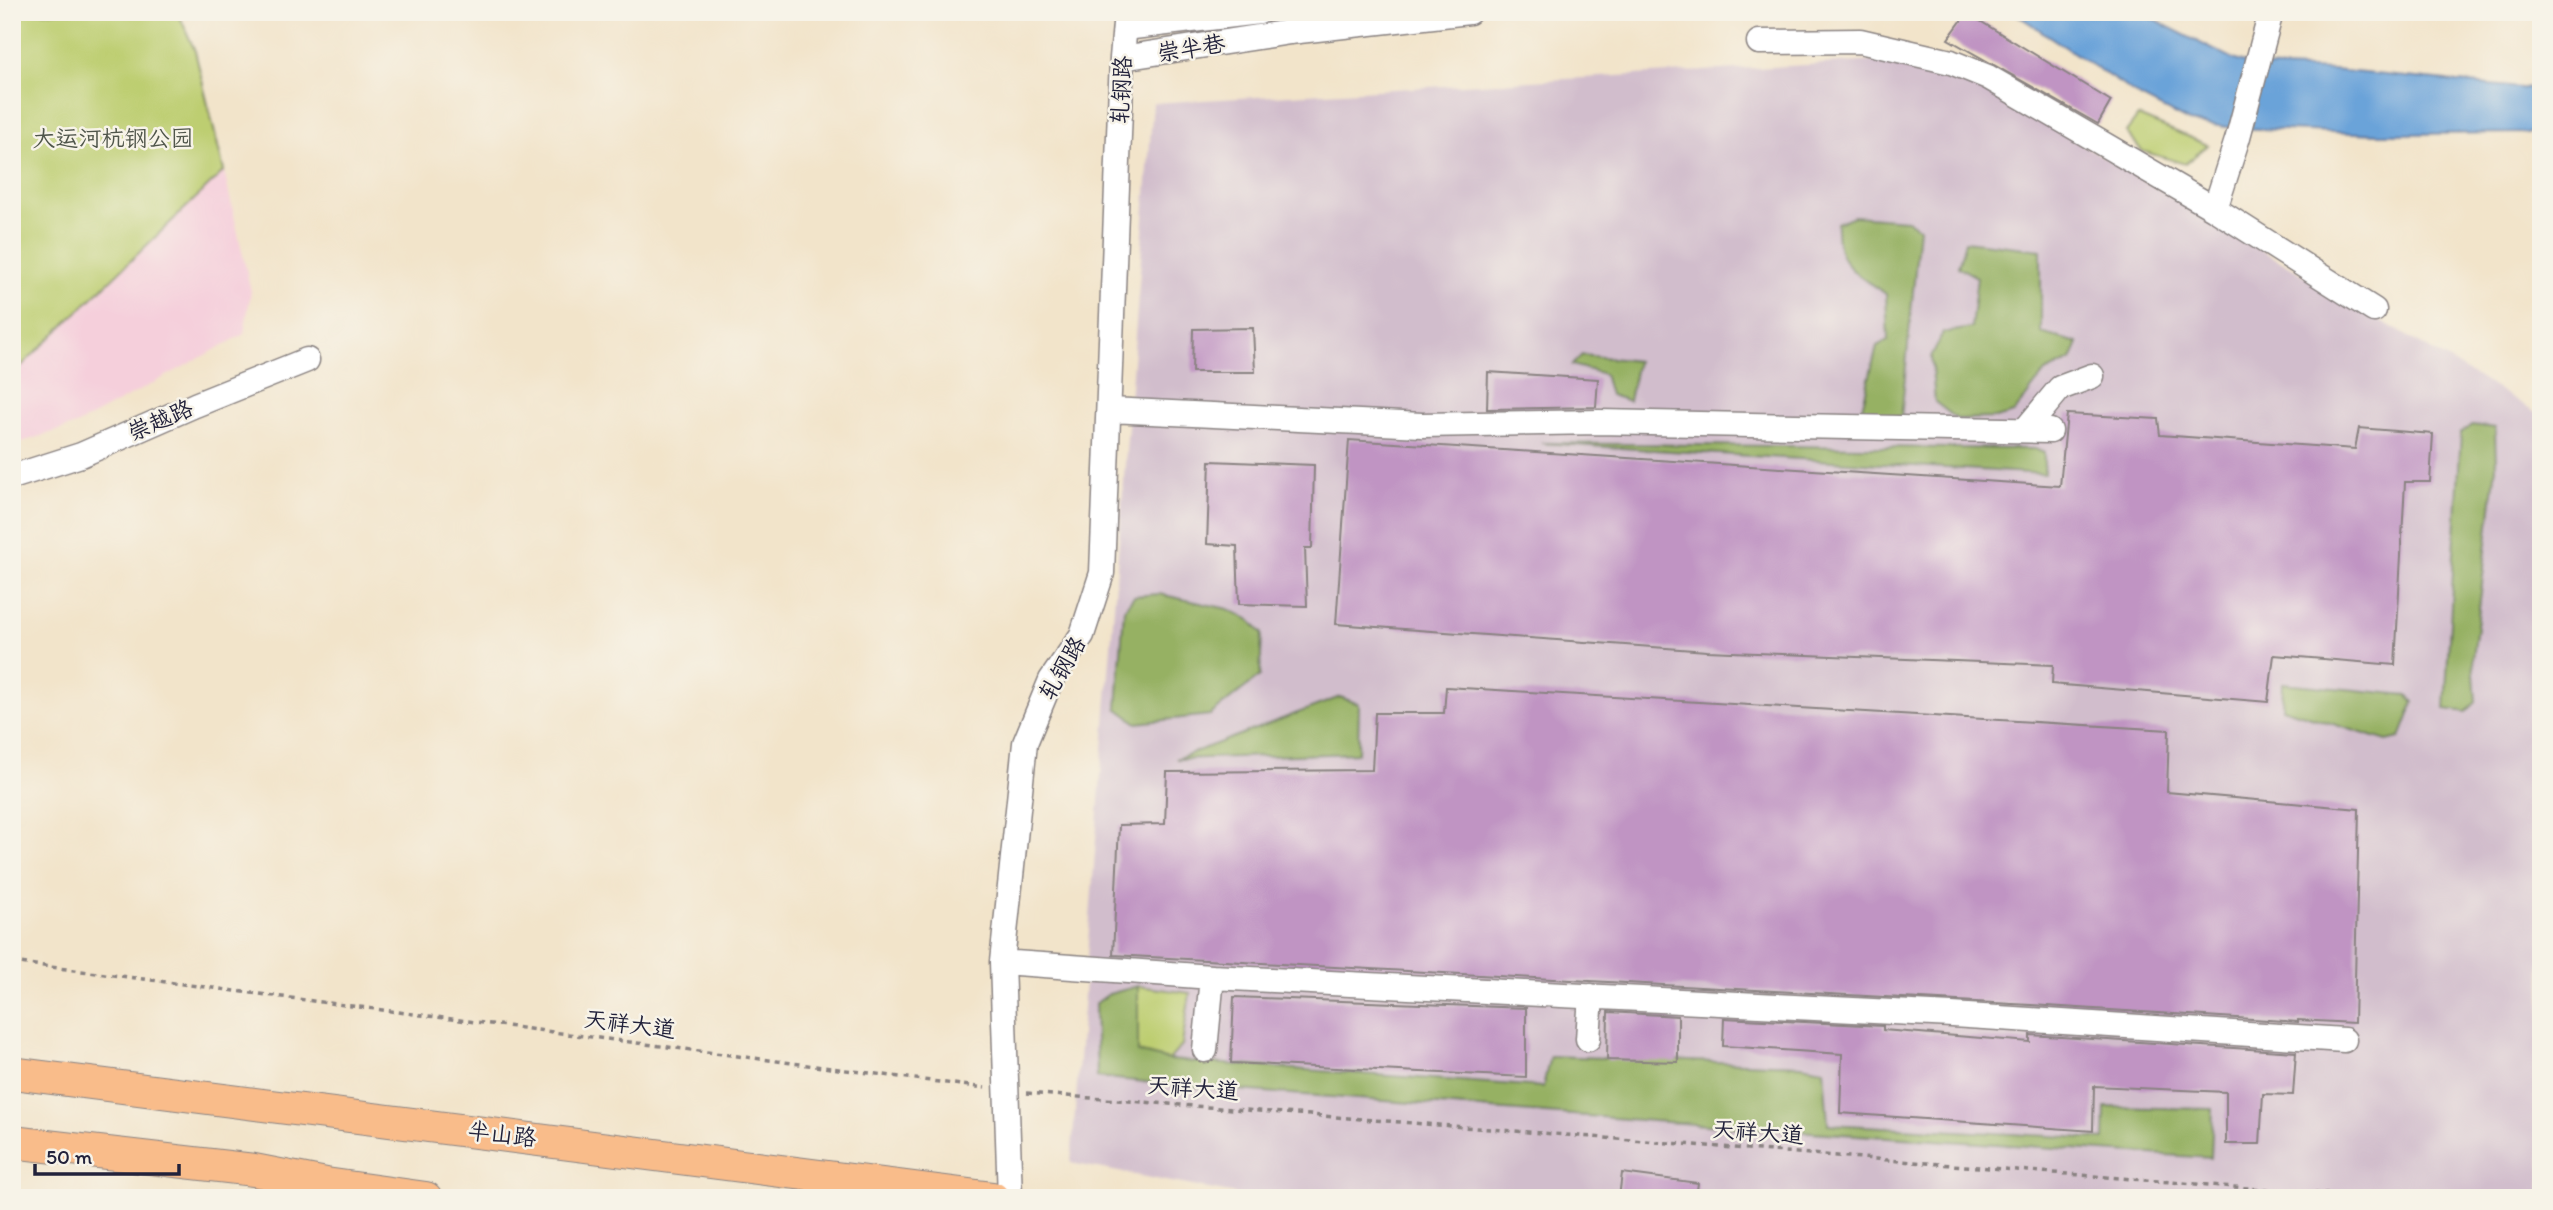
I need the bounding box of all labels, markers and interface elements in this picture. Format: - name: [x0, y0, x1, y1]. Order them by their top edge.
- street label: 崇半巷: [1155, 29, 1228, 67]
- street label: 轧钢路: [1105, 55, 1137, 125]
- park label: 大运河杭钢公园: [33, 124, 194, 152]
- street label: 崇越路: [123, 393, 197, 447]
- street label: 轧钢路: [1033, 631, 1091, 705]
- street label: 天祥大道: [583, 1004, 677, 1044]
- street label: 天祥大道: [1146, 1071, 1240, 1105]
- street label: 天祥大道: [1711, 1115, 1805, 1149]
- street label: 半山路: [466, 1116, 538, 1152]
- scale bar: [35, 1133, 178, 1177]
- text: 50 m: [46, 1144, 93, 1169]

